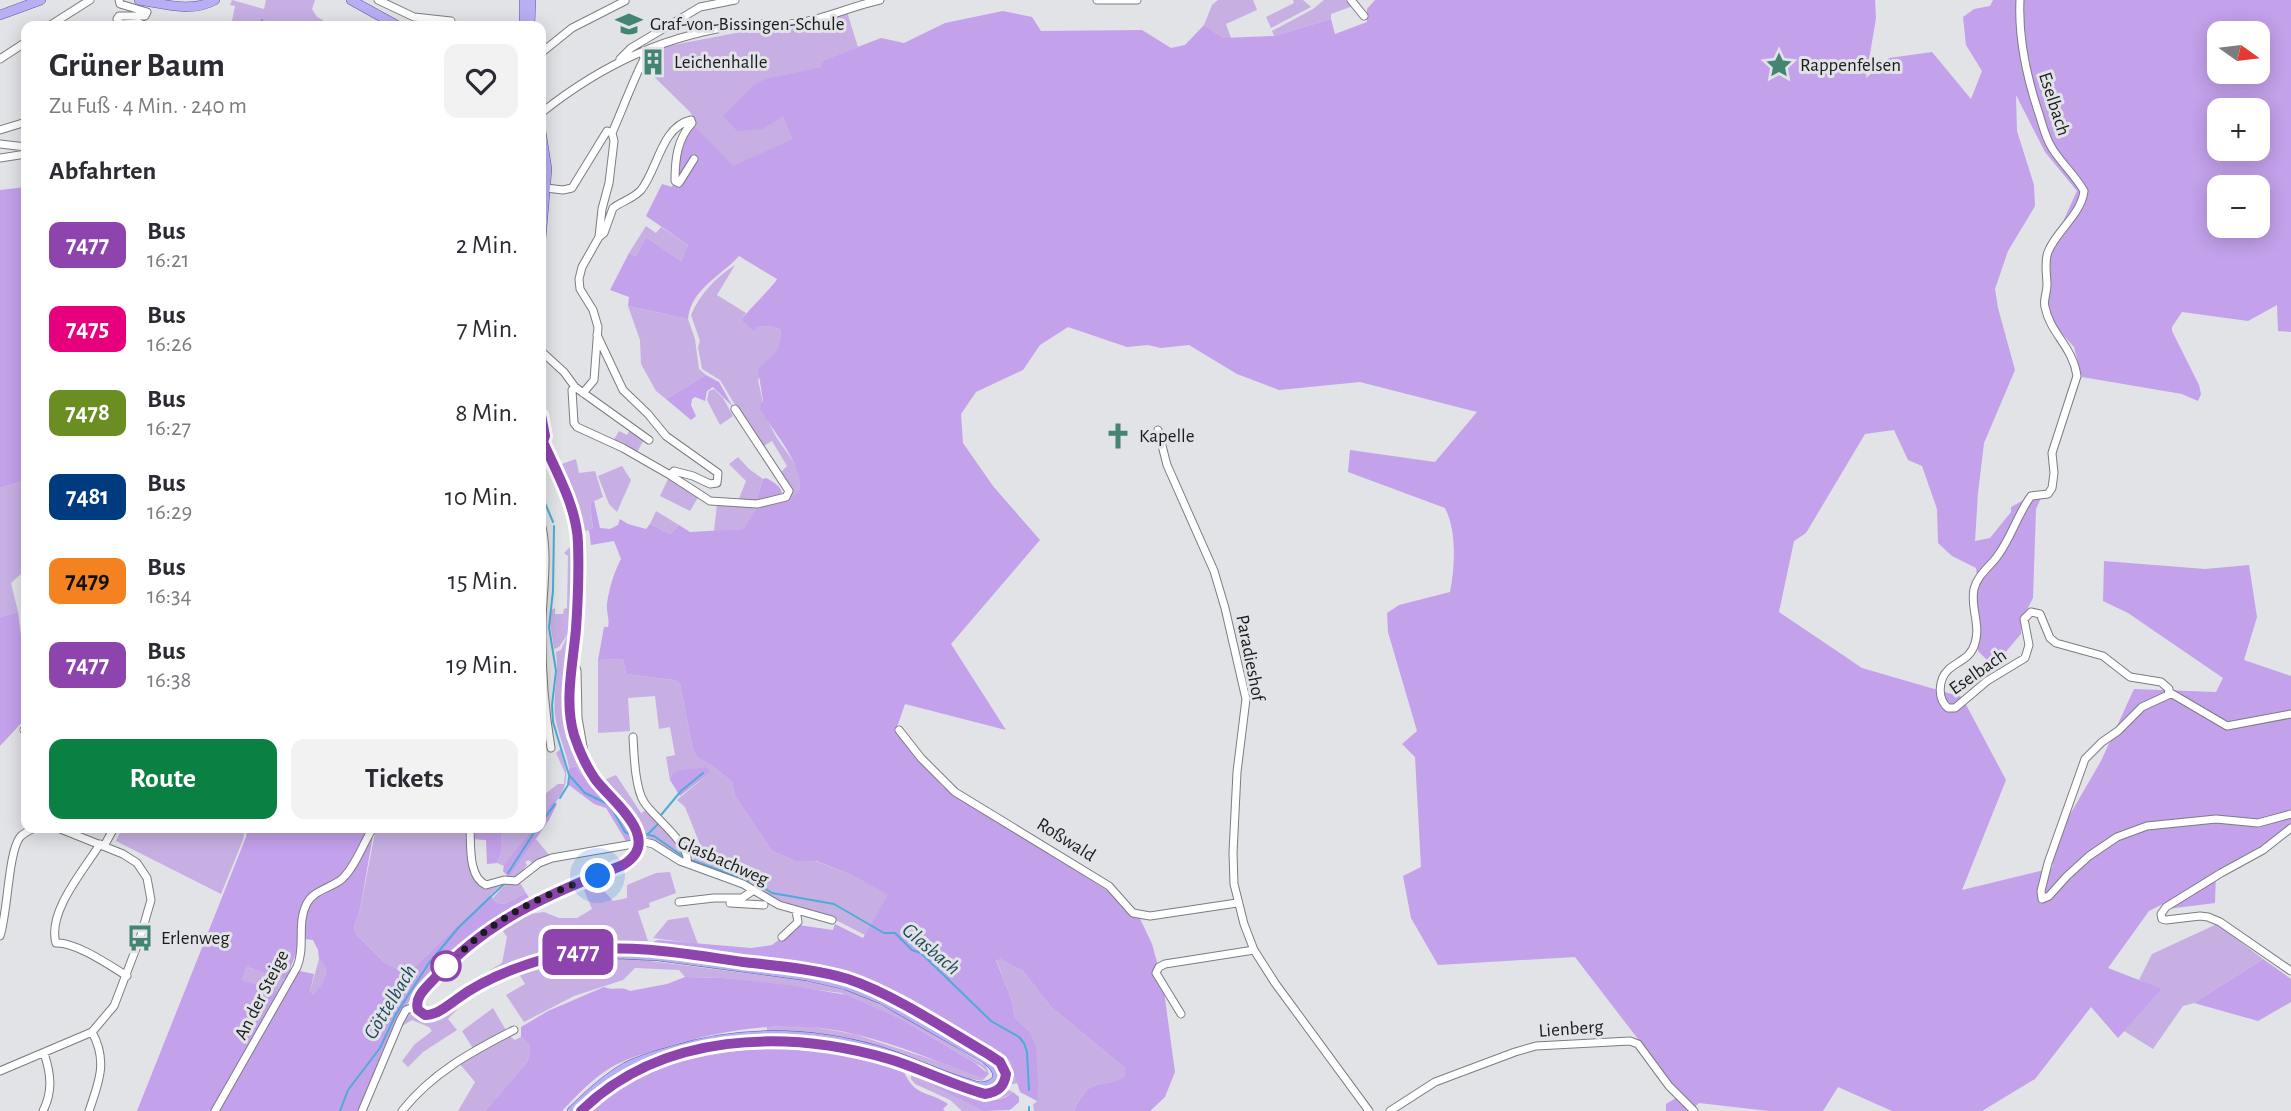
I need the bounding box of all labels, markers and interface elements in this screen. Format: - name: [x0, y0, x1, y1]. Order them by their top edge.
- school or university icon: Graf-von-Bissingen-Schule: [614, 9, 644, 39]
- place label: Graf-von-Bissingen-Schule: [650, 15, 844, 34]
- north arrow: [2207, 21, 2270, 84]
- map controls: [2207, 21, 2270, 238]
- button: heart: [444, 44, 518, 118]
- building icon: Leichenhalle: [638, 47, 668, 77]
- text: Grüner Baum: [49, 50, 225, 83]
- place icon: Rappenfelsen: [1764, 50, 1794, 80]
- place label: Leichenhalle: [674, 53, 768, 72]
- place label: Rappenfelsen: [1800, 56, 1901, 75]
- street label: Eselbach: [2035, 70, 2073, 138]
- text: Zu Fuß · 4 Min. · 240 m: [49, 95, 247, 118]
- button: +: [2207, 98, 2270, 161]
- text: Abfahrten: [49, 158, 156, 184]
- button: −: [2207, 175, 2270, 238]
- text: Bus: [147, 218, 186, 244]
- text: 2 Min.: [456, 232, 518, 258]
- text: 7477: [66, 233, 109, 257]
- text: 16:21: [147, 249, 189, 272]
- text: Bus: [147, 302, 186, 328]
- text: 7 Min.: [457, 316, 518, 342]
- text: 7475: [66, 317, 109, 341]
- text: 16:26: [147, 333, 192, 356]
- text: Bus: [147, 386, 186, 412]
- text: 8 Min.: [455, 400, 518, 426]
- text: 7478: [65, 401, 110, 425]
- text: 16:27: [147, 417, 191, 440]
- church icon: Kapelle: [1103, 421, 1133, 451]
- place label: Kapelle: [1139, 427, 1195, 446]
- text: Bus: [147, 470, 186, 496]
- text: 10 Min.: [445, 484, 518, 510]
- text: 7481: [66, 485, 109, 509]
- text: 16:29: [147, 501, 192, 524]
- text: Bus: [147, 554, 186, 580]
- text: 15 Min.: [448, 568, 518, 594]
- text: 7479: [65, 569, 110, 593]
- text: 16:34: [147, 585, 192, 608]
- street label: Paradieshof: [1232, 613, 1268, 704]
- text: Bus: [147, 638, 186, 664]
- street label: Eselbach: [1946, 645, 2010, 699]
- text: 19 Min.: [446, 652, 518, 678]
- text: 7477: [66, 653, 109, 677]
- text: 16:38: [147, 669, 191, 692]
- button: Route: [49, 739, 277, 819]
- button: Tickets: [291, 739, 518, 819]
- street label: Roßwald: [1033, 815, 1099, 865]
- street label: Glasbachweg: [675, 833, 772, 890]
- your location: [580, 858, 615, 893]
- water label: Glasbach: [898, 919, 964, 979]
- bus stop icon: Erlenweg: [125, 923, 155, 953]
- place label: Erlenweg: [161, 929, 230, 948]
- line badge: 7477: [529, 929, 627, 975]
- text: 7477: [556, 940, 600, 964]
- street label: An der Steige: [231, 947, 293, 1043]
- unlabelled marker: [431, 951, 461, 981]
- water label: Göttelbach: [360, 961, 420, 1043]
- street label: Lienberg: [1538, 1017, 1605, 1041]

